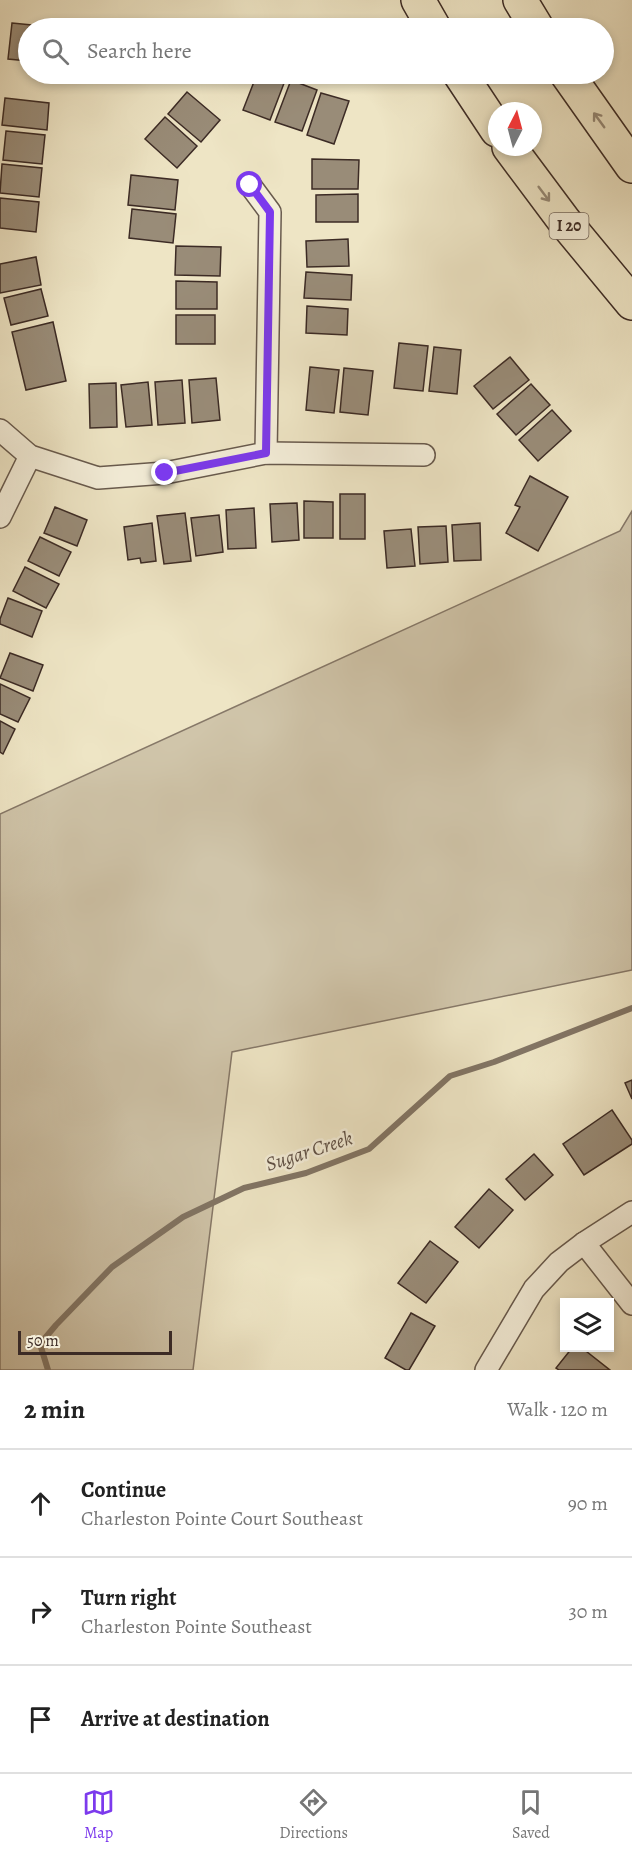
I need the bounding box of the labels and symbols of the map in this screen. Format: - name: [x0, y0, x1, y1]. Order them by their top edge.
- north arrow: [488, 102, 542, 156]
- one-way arrow: [593, 113, 605, 129]
- route start: [236, 171, 262, 197]
- one-way arrow: [538, 185, 550, 201]
- road number: I 20: [550, 213, 588, 239]
- route end: [151, 459, 177, 485]
- water label: Sugar Creek: [262, 1124, 356, 1178]
- scale bar: [18, 1328, 172, 1356]

